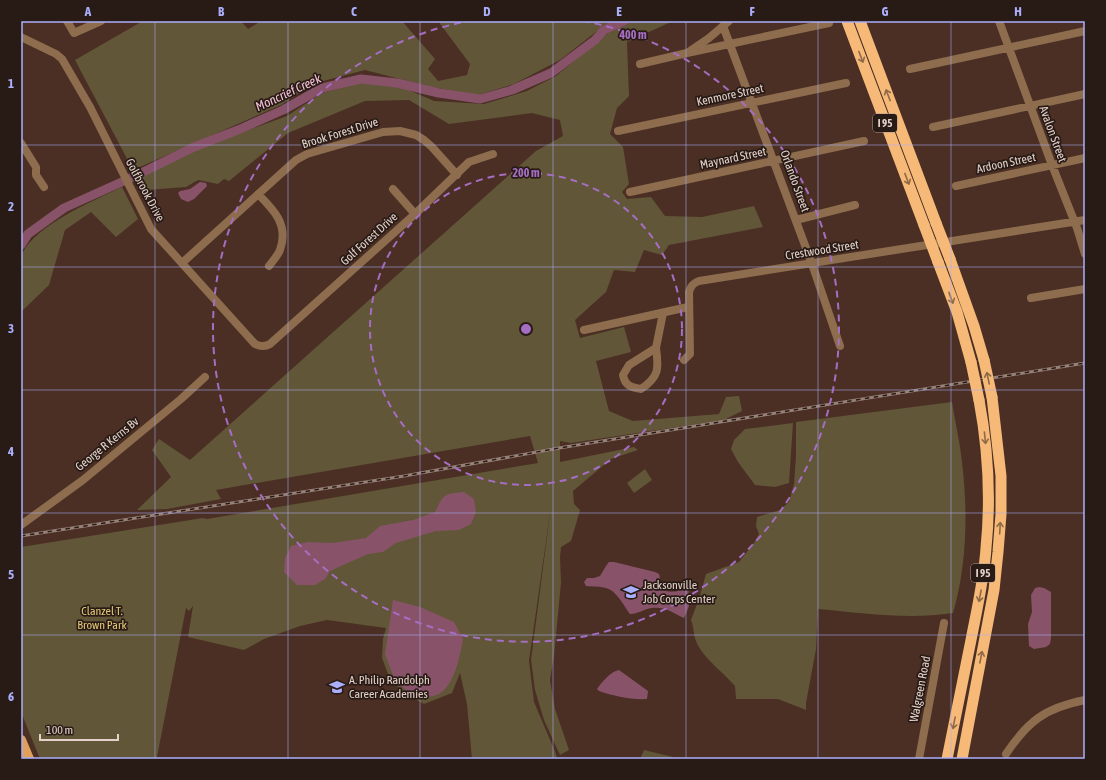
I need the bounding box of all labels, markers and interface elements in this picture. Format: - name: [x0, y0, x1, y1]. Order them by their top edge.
- text: A: [84, 4, 92, 19]
- text: B: [218, 4, 225, 19]
- text: C: [351, 4, 357, 19]
- text: D: [483, 4, 491, 19]
- text: E: [616, 4, 622, 19]
- text: F: [749, 4, 755, 19]
- text: G: [882, 4, 889, 19]
- text: H: [1014, 4, 1022, 19]
- text: 400 m: [618, 28, 647, 42]
- one-way arrow: [857, 51, 865, 63]
- water label: Moncrief Creek: [253, 71, 324, 114]
- text: 1: [8, 76, 14, 91]
- street label: Kenmore Street: [695, 81, 765, 109]
- one-way arrow: [884, 90, 892, 102]
- street label: Avalon Street: [1036, 104, 1070, 165]
- road number: I 95: [873, 114, 897, 132]
- street label: Brook Forest Drive: [300, 115, 380, 151]
- street label: Maynard Street: [699, 144, 768, 172]
- street label: Orlando Street: [777, 148, 813, 214]
- street label: Ardoon Street: [975, 150, 1037, 176]
- street label: Golfbrook Drive: [123, 156, 167, 224]
- text: 200 m: [512, 166, 540, 180]
- one-way arrow: [903, 173, 911, 185]
- text: 2: [8, 199, 14, 214]
- street label: Golf Forest Drive: [338, 210, 400, 268]
- street label: Crestwood Street: [784, 237, 860, 263]
- one-way arrow: [948, 292, 956, 304]
- text: 3: [8, 321, 14, 336]
- centre of rings: [519, 322, 533, 336]
- one-way arrow: [984, 372, 992, 385]
- street label: George R Kerns Bv: [73, 414, 141, 474]
- one-way arrow: [981, 431, 989, 444]
- text: 4: [7, 444, 14, 459]
- one-way arrow: [996, 522, 1004, 535]
- road number: I 95: [971, 564, 995, 582]
- text: 5: [8, 567, 14, 582]
- place label: Jacksonville Job Corps Center: [643, 578, 715, 606]
- school or university icon: Jacksonville Job Corps Center: [622, 583, 640, 601]
- one-way arrow: [975, 589, 983, 602]
- park label: Clanzel T. Brown Park: [77, 604, 127, 632]
- one-way arrow: [977, 651, 985, 664]
- street label: Walgreen Road: [907, 655, 933, 723]
- place label: A. Philip Randolph Career Academies: [349, 673, 430, 701]
- school or university icon: A. Philip Randolph Career Academies: [328, 678, 346, 696]
- text: 6: [8, 689, 14, 704]
- scale bar: [40, 716, 118, 742]
- one-way arrow: [950, 716, 958, 729]
- text: 100 m: [46, 723, 73, 737]

